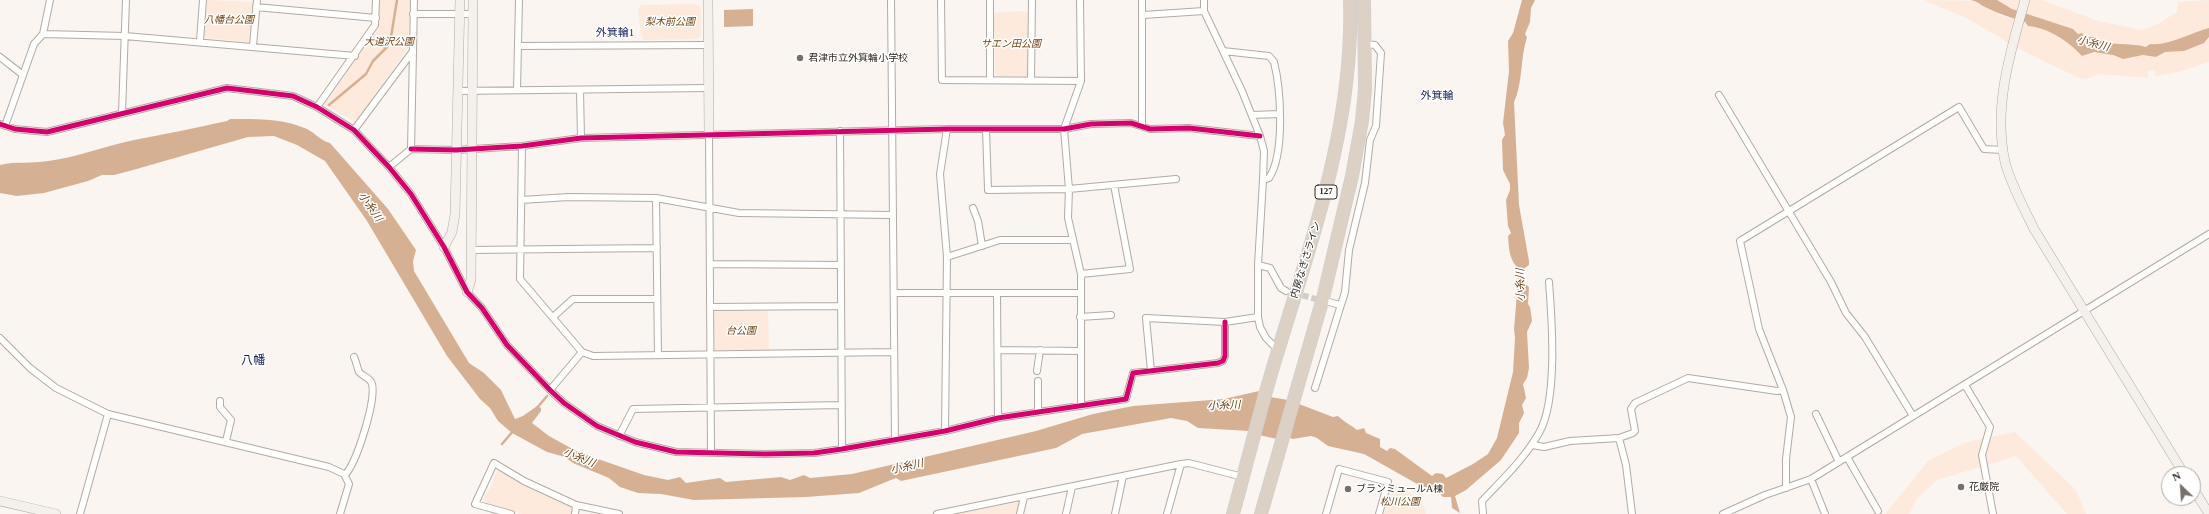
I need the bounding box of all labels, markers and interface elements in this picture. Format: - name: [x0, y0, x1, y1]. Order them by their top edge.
- park label: 八幡台公園: [204, 14, 254, 26]
- park label: 梨木前公園: [645, 16, 695, 28]
- district label: 外箕輪1: [596, 26, 634, 40]
- water label: 小糸川: [2075, 34, 2111, 54]
- park label: 大道沢公園: [364, 36, 414, 48]
- park label: サエン田公園: [981, 38, 1041, 50]
- place label: 君津市立外箕輪小学校: [808, 52, 908, 64]
- marker: 君津市立外箕輪小学校: [795, 53, 805, 63]
- district label: 外箕輪: [1421, 89, 1453, 103]
- road number: 127: [1315, 185, 1337, 199]
- water label: 小糸川: [355, 190, 385, 224]
- street label: 内房なぎさライン: [1289, 220, 1323, 300]
- water label: 小糸川: [1514, 268, 1528, 302]
- park label: 台公園: [726, 325, 756, 337]
- district label: 八幡: [241, 354, 265, 368]
- water label: 小糸川: [1207, 399, 1241, 413]
- water label: 小糸川: [561, 446, 597, 470]
- water label: 小糸川: [889, 457, 925, 477]
- north arrow: [2161, 466, 2201, 506]
- text: N: [2170, 469, 2182, 483]
- place label: 花厳院: [1969, 481, 1999, 493]
- marker: 花厳院: [1956, 482, 1966, 492]
- place label: ブランミュールA棟: [1356, 483, 1443, 495]
- marker: ブランミュールA棟: [1343, 484, 1353, 494]
- park label: 松川公園: [1380, 496, 1420, 508]

